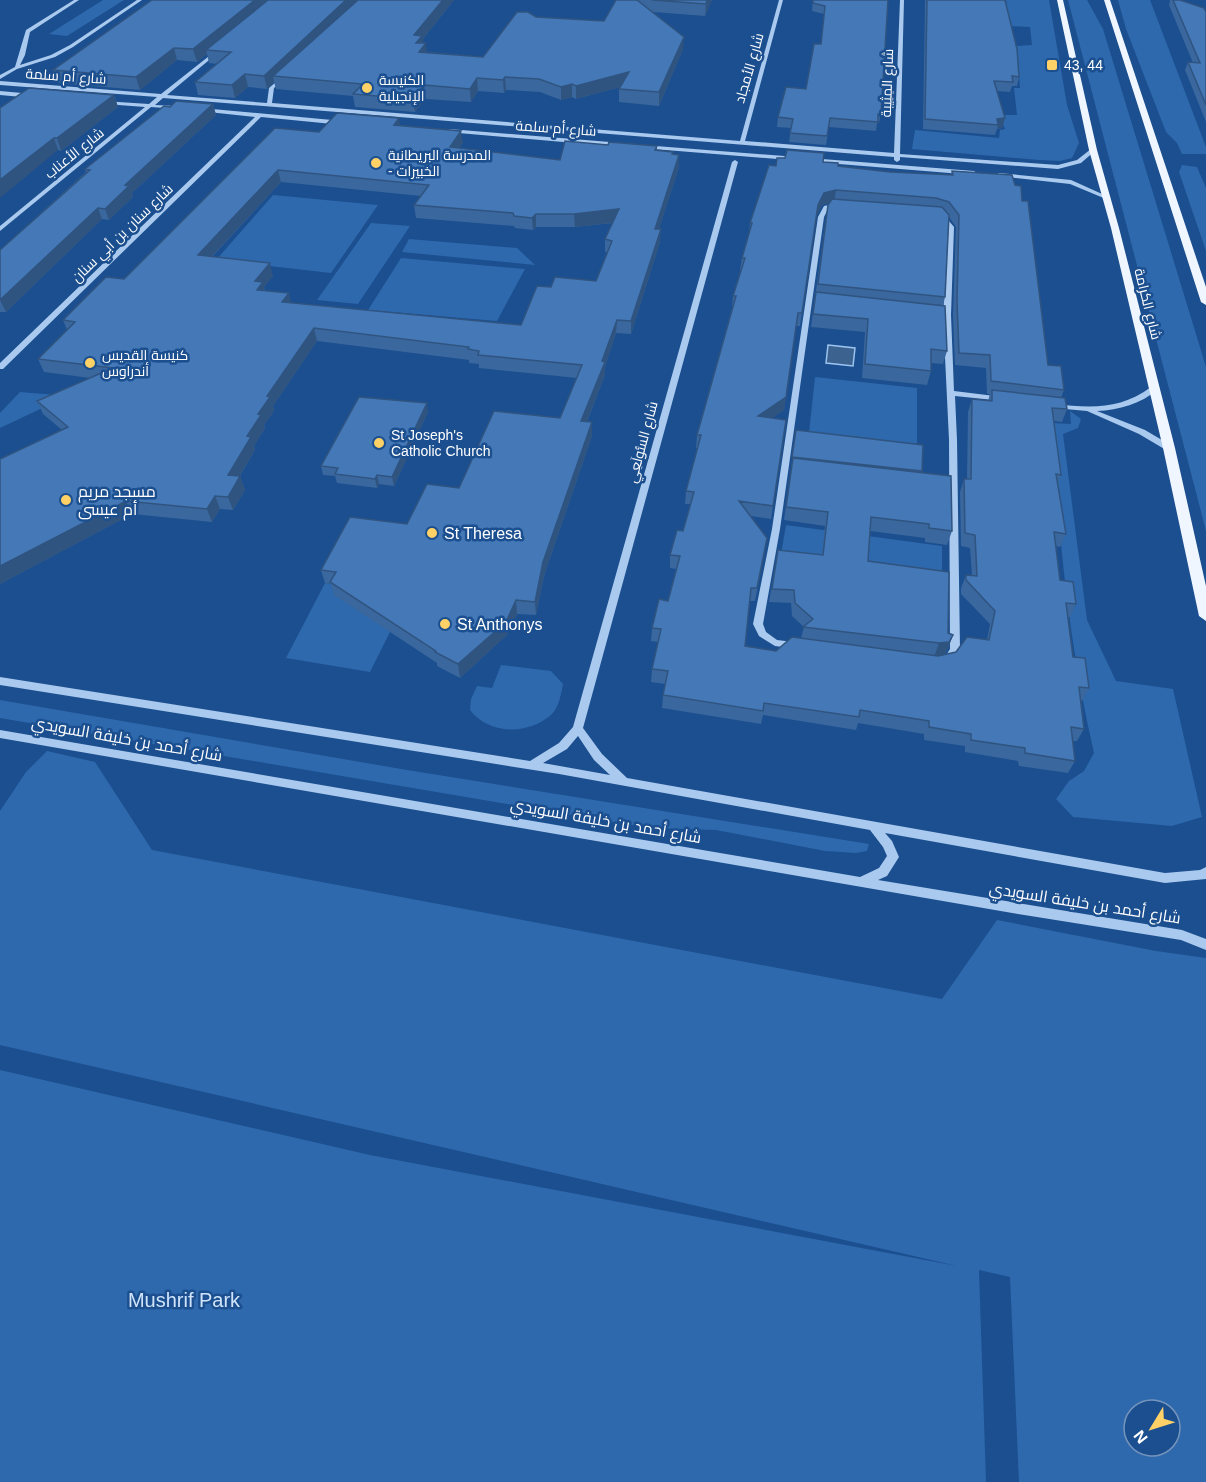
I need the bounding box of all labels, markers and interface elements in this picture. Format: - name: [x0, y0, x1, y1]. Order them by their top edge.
- street label: شارع الأمجاد: [731, 31, 768, 105]
- street label: شارع المِثِيبة: [878, 48, 897, 118]
- place label: 43, 44: [1064, 57, 1103, 73]
- marker: 43, 44: [1045, 58, 1059, 72]
- street label: شارع أم سلمة: [25, 64, 107, 89]
- place label: الكنيسة الإنجيلية: [379, 72, 425, 105]
- marker: الكنيسة الإنجيلية: [360, 81, 374, 95]
- street label: شارع أم سلمة: [515, 116, 597, 141]
- street label: شارع الأعناب: [41, 124, 107, 182]
- place label: المدرسة البريطانية - الخبيرات: [388, 147, 491, 179]
- marker: المدرسة البريطانية - الخبيرات: [369, 156, 383, 170]
- street label: شارع سنان بن أبي سنان: [67, 180, 179, 288]
- street label: شارع الكرامة: [1130, 267, 1165, 342]
- place label: كنيسة القديس أندراوس: [102, 347, 188, 379]
- marker: كنيسة القديس أندراوس: [83, 356, 97, 370]
- street label: شارع السُّولَعِي: [623, 399, 664, 486]
- place label: St Joseph's Catholic Church: [391, 427, 491, 459]
- marker: St Joseph's Catholic Church: [372, 436, 386, 450]
- place label: مسجد مريم أم عيسى: [78, 483, 156, 521]
- marker: مسجد مريم أم عيسى: [59, 493, 73, 507]
- place label: St Theresa: [444, 525, 522, 542]
- marker: St Theresa: [425, 526, 439, 540]
- place label: St Anthonys: [457, 616, 542, 633]
- marker: St Anthonys: [438, 617, 452, 631]
- street label: شارع أحمد بن خليفة السويدي: [29, 713, 224, 769]
- street label: شارع أحمد بن خليفة السويدي: [508, 795, 703, 851]
- street label: شارع أحمد بن خليفة السويدي: [987, 878, 1182, 931]
- park label: Mushrif Park: [128, 1289, 241, 1311]
- north arrow: [1122, 1398, 1182, 1458]
- text: N: [1130, 1427, 1151, 1447]

